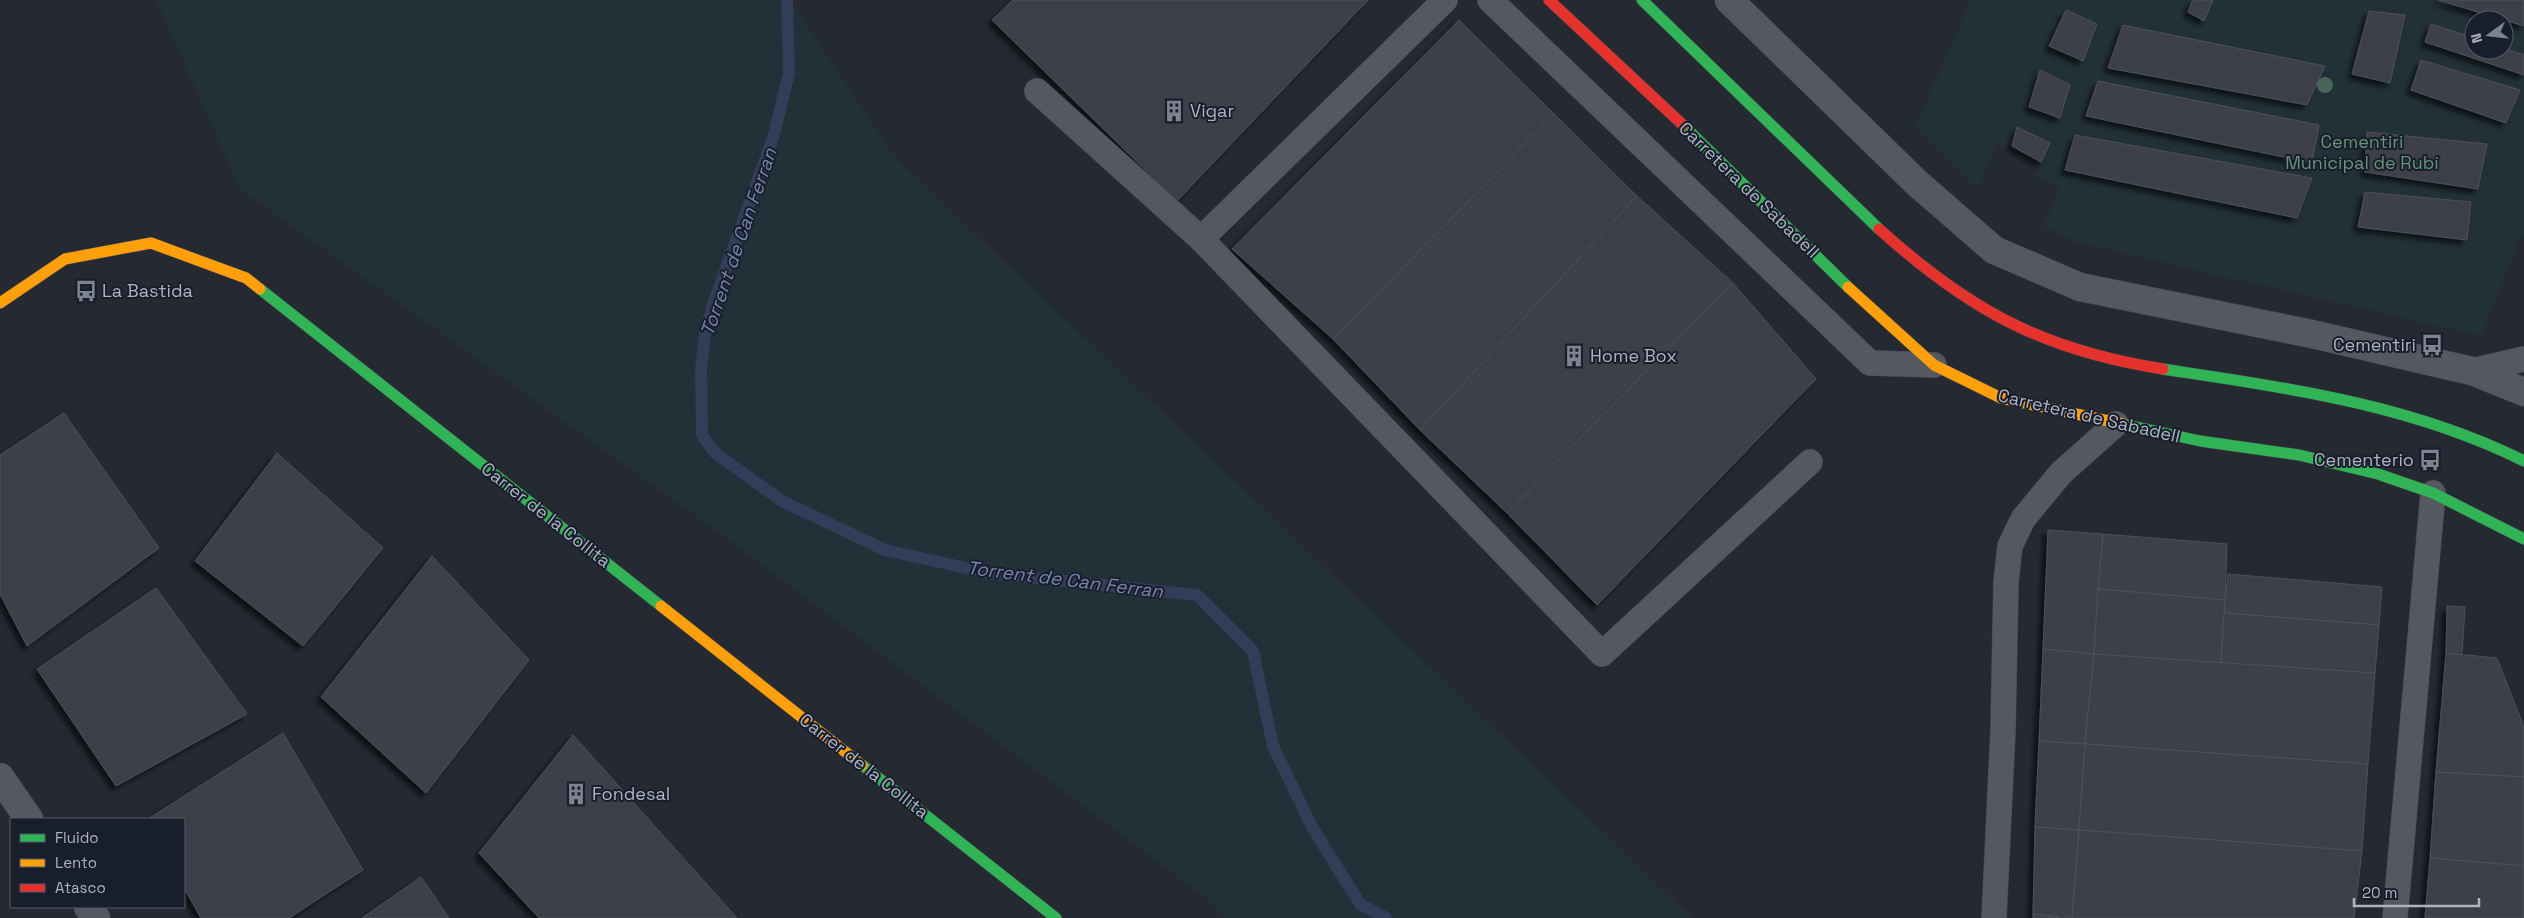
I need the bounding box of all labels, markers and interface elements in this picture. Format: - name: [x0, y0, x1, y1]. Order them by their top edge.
- north arrow: [2464, 10, 2514, 60]
- text: N: [2467, 31, 2486, 45]
- building icon: Vigar: [1161, 98, 1187, 124]
- place label: Vigar: [1190, 99, 1234, 122]
- street label: Carretera de Sabadell: [1674, 117, 1824, 263]
- park label: Cementiri Municipal de Rubí: [2285, 130, 2439, 174]
- water label: Torrent de Can Ferran: [695, 145, 783, 339]
- bus stop icon: La Bastida: [73, 278, 99, 304]
- place label: La Bastida: [102, 279, 193, 302]
- bus stop icon: Cementiri: [2419, 332, 2445, 358]
- place label: Cementiri: [2333, 333, 2416, 356]
- building icon: Home Box: [1561, 343, 1587, 369]
- place label: Home Box: [1590, 344, 1677, 367]
- street label: Carretera de Sabadell: [1996, 383, 2183, 448]
- bus stop icon: Cementerio: [2417, 447, 2443, 473]
- place label: Cementerio: [2314, 448, 2414, 471]
- street label: Carrer de la Collita: [477, 457, 616, 572]
- water label: Torrent de Can Ferran: [966, 555, 1165, 604]
- street label: Carrer de la Collita: [795, 708, 934, 823]
- building icon: Fondesal: [563, 781, 589, 807]
- place label: Fondesal: [592, 782, 670, 805]
- legend: [10, 818, 185, 908]
- text: Fluido: [55, 828, 99, 847]
- text: Lento: [55, 853, 97, 872]
- scale bar: [2354, 876, 2479, 908]
- text: Atasco: [55, 878, 106, 897]
- text: 20 m: [2362, 883, 2397, 902]

